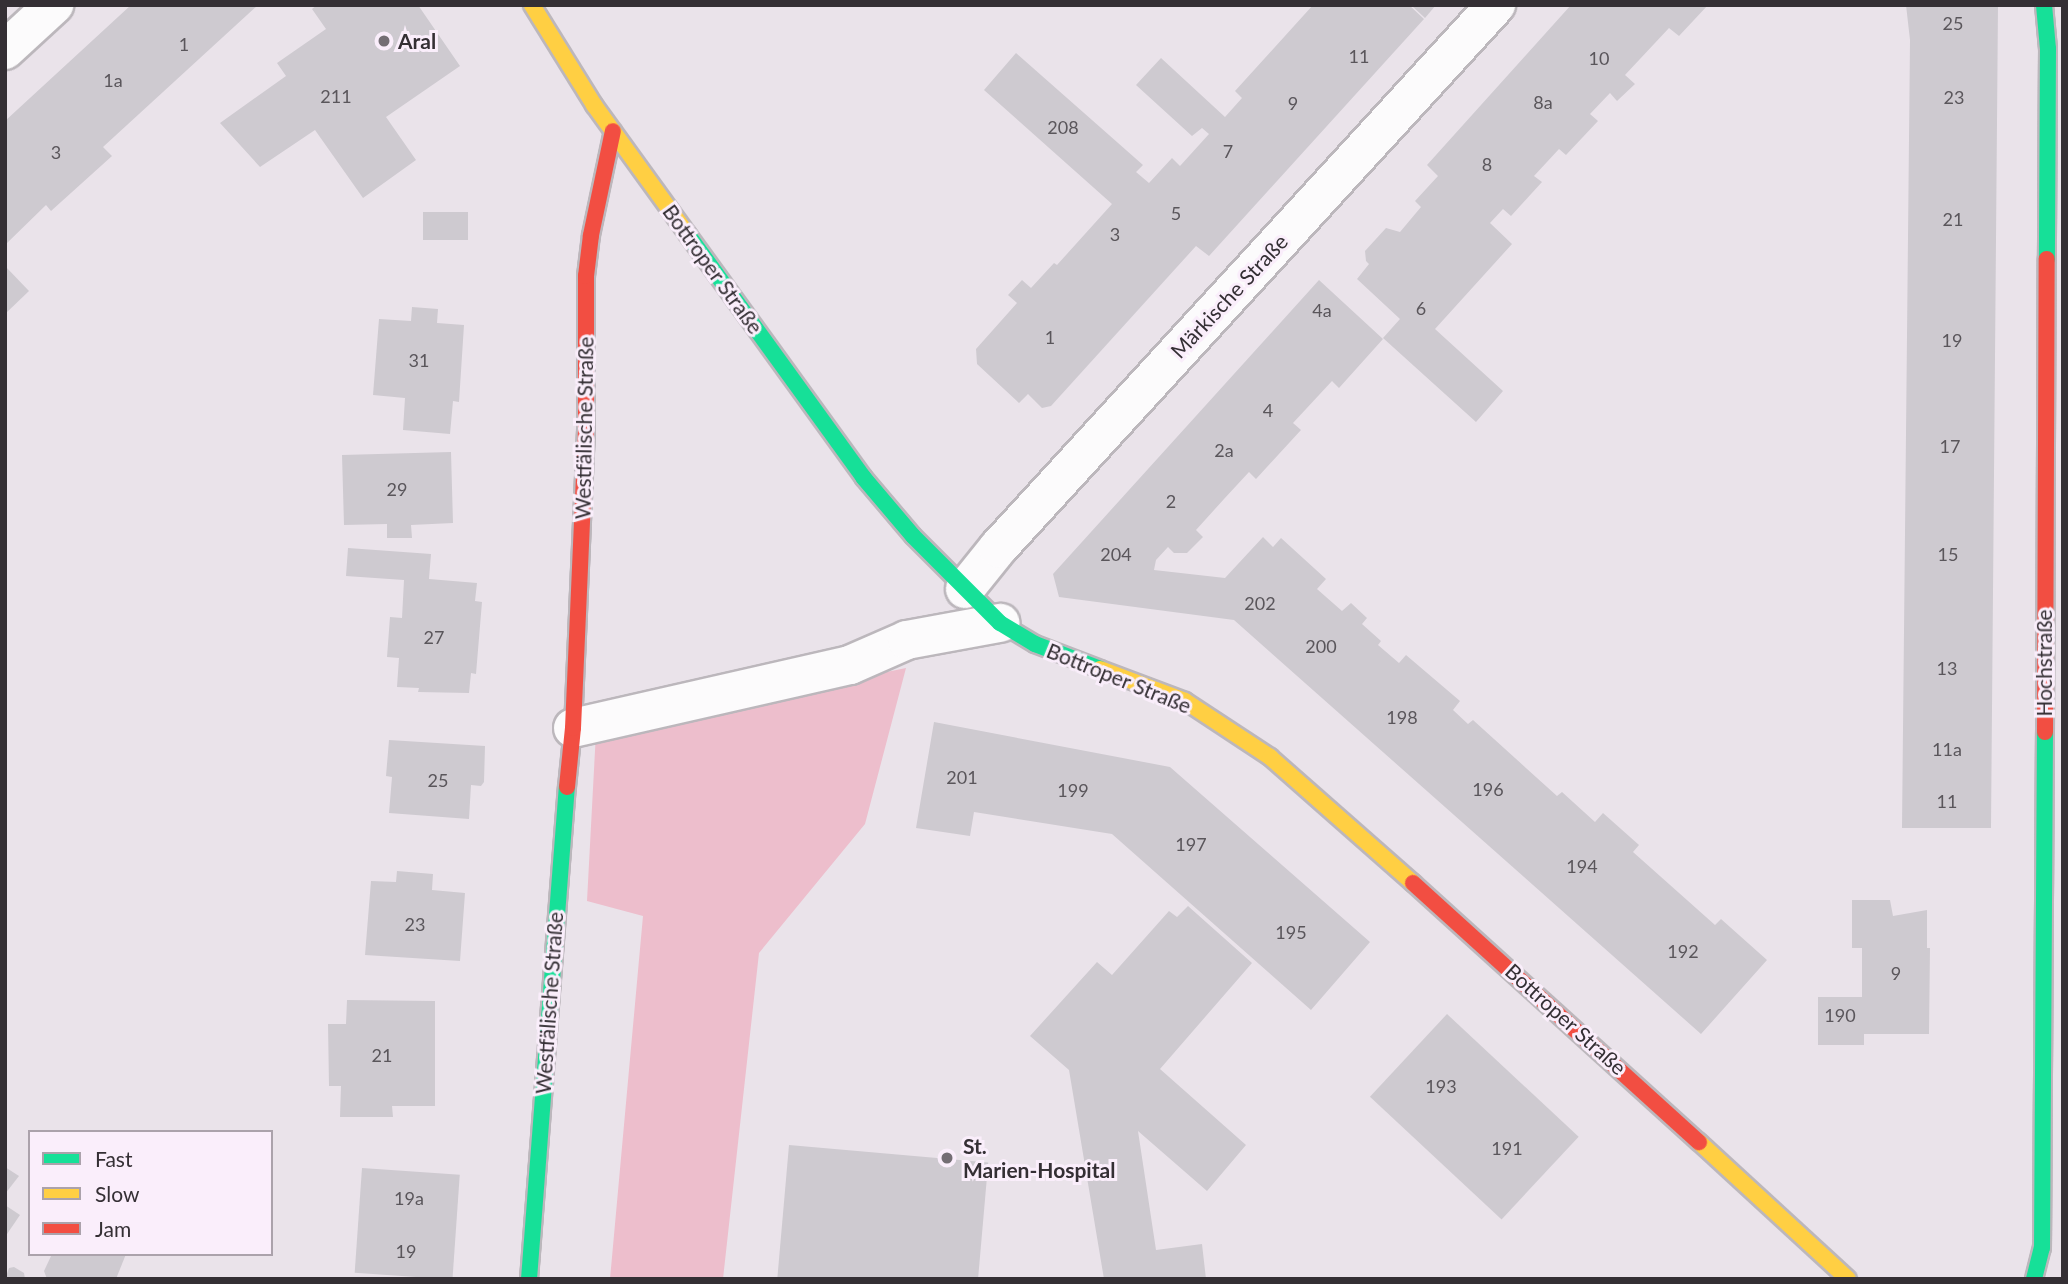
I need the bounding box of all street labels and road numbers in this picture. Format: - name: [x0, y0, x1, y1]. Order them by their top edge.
- street label: Bottroper Straße: [658, 199, 768, 339]
- street label: Märkische Straße: [1165, 229, 1293, 363]
- street label: Westfälische Straße: [570, 337, 598, 519]
- street label: Hochstraße: [2031, 609, 2057, 717]
- street label: Bottroper Straße: [1043, 637, 1195, 719]
- street label: Westfälische Straße: [530, 911, 568, 1095]
- street label: Bottroper Straße: [1500, 958, 1632, 1080]

